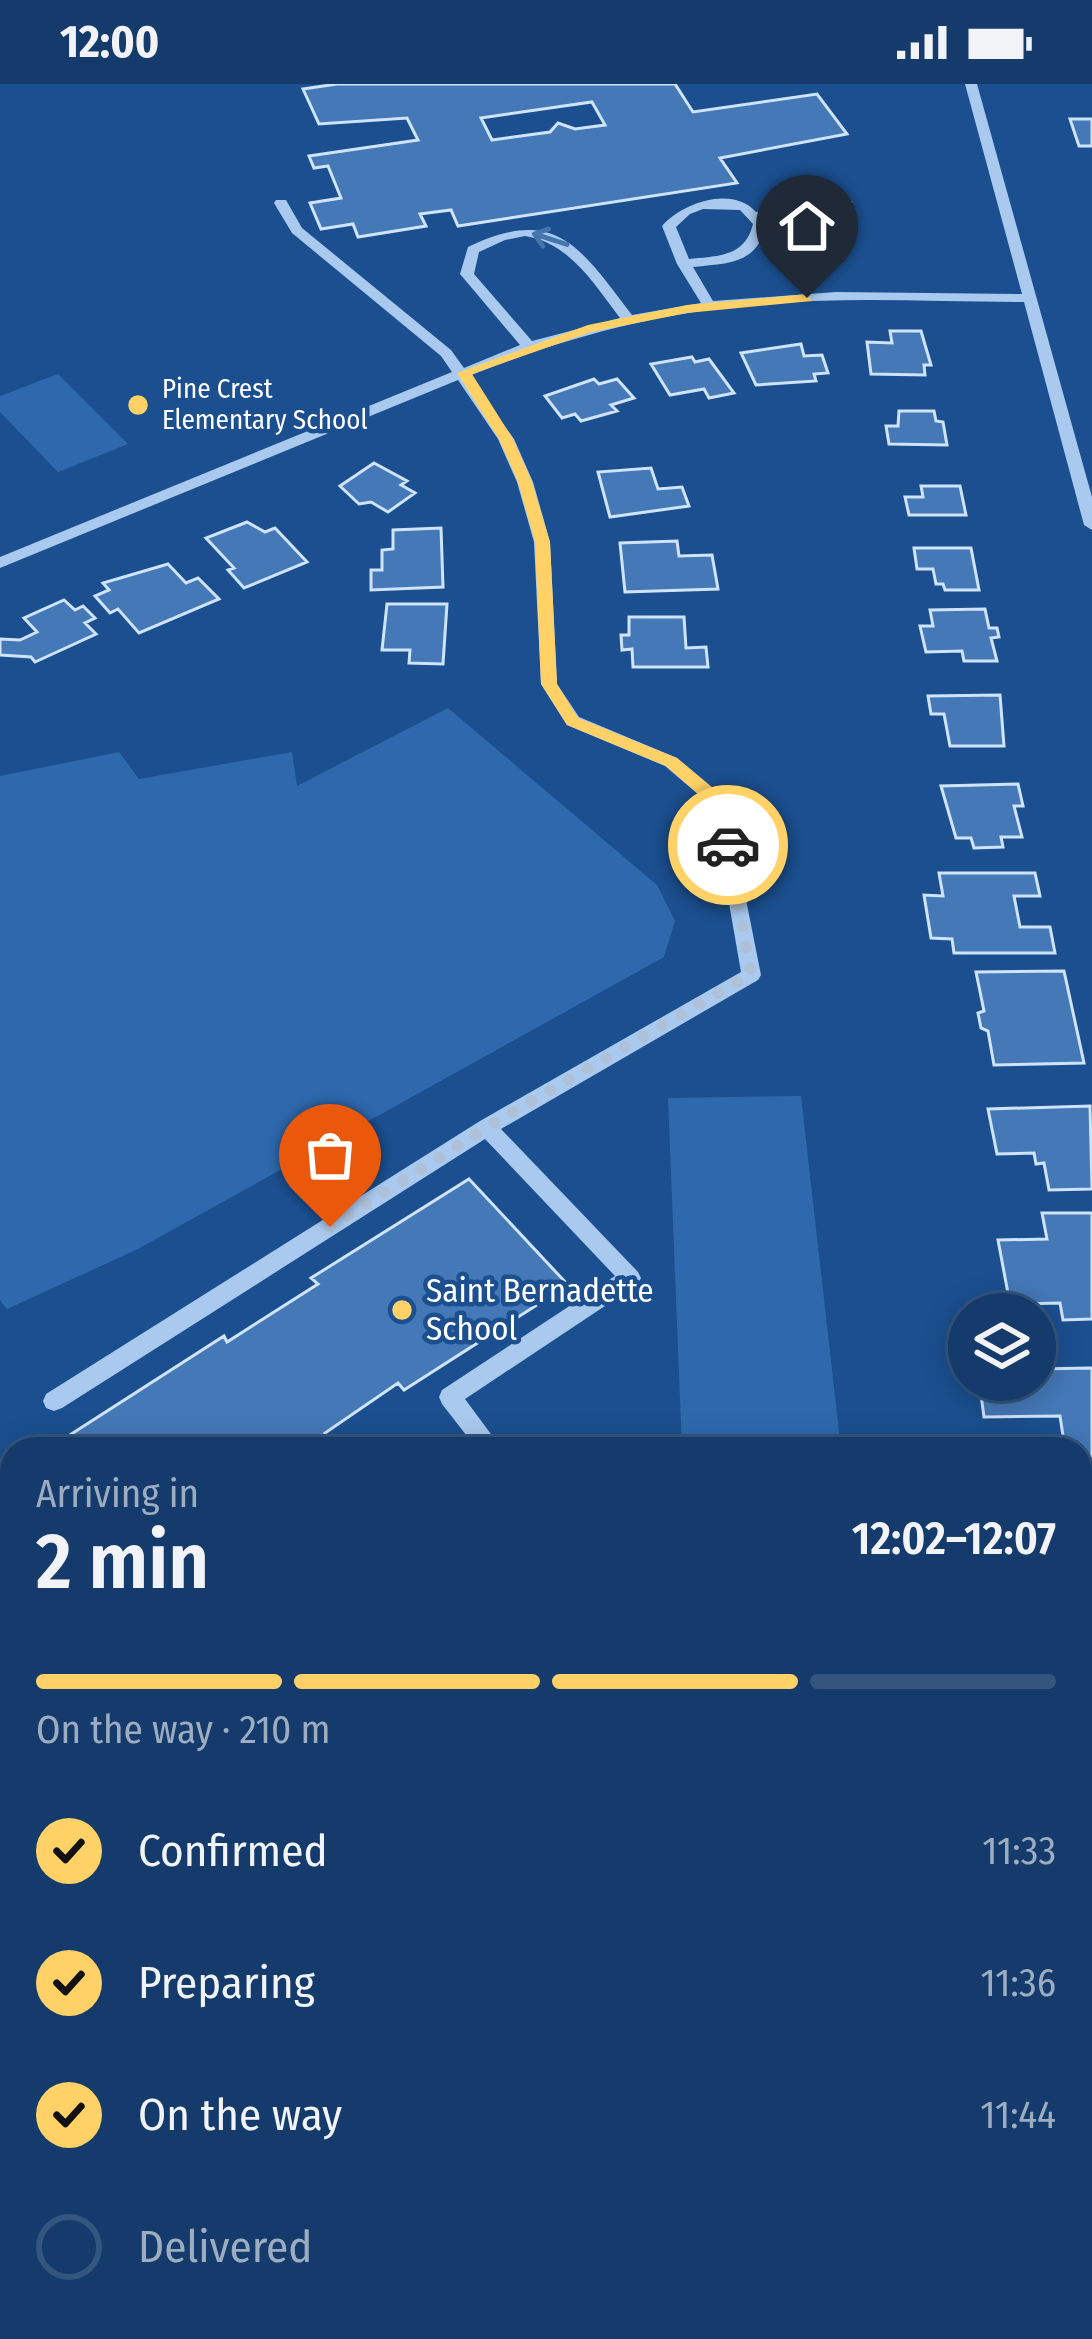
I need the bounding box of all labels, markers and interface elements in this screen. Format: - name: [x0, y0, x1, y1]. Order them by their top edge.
- text: 12:00: [60, 15, 159, 69]
- pin: [756, 175, 858, 298]
- icon: home: [774, 193, 840, 259]
- one-way arrow: [531, 227, 569, 249]
- place label: Pine Crest Elementary School: [162, 373, 368, 436]
- marker: Pine Crest Elementary School: [125, 392, 151, 418]
- courier: [668, 785, 788, 905]
- icon: car: [695, 812, 761, 878]
- pin: [279, 1104, 381, 1227]
- icon: bag: [297, 1122, 363, 1188]
- place label: Saint Bernadette School: [426, 1271, 654, 1349]
- map controls: [948, 1293, 1056, 1401]
- button: layers: [948, 1293, 1056, 1401]
- marker: Saint Bernadette School: [389, 1297, 415, 1323]
- text: Arriving in: [36, 1471, 199, 1517]
- text: 12:02–12:07: [852, 1512, 1056, 1566]
- text: 2 min: [36, 1515, 209, 1609]
- text: On the way · 210 m: [36, 1707, 331, 1753]
- icon: check: [36, 1818, 102, 1884]
- text: Confirmed: [138, 1824, 328, 1878]
- text: 11:33: [982, 1828, 1056, 1874]
- icon: check: [36, 1950, 102, 2016]
- text: Preparing: [138, 1956, 315, 2010]
- text: 11:36: [981, 1960, 1056, 2006]
- icon: check: [36, 2082, 102, 2148]
- text: On the way: [138, 2088, 342, 2142]
- text: 11:44: [980, 2092, 1056, 2138]
- text: Delivered: [138, 2220, 312, 2274]

